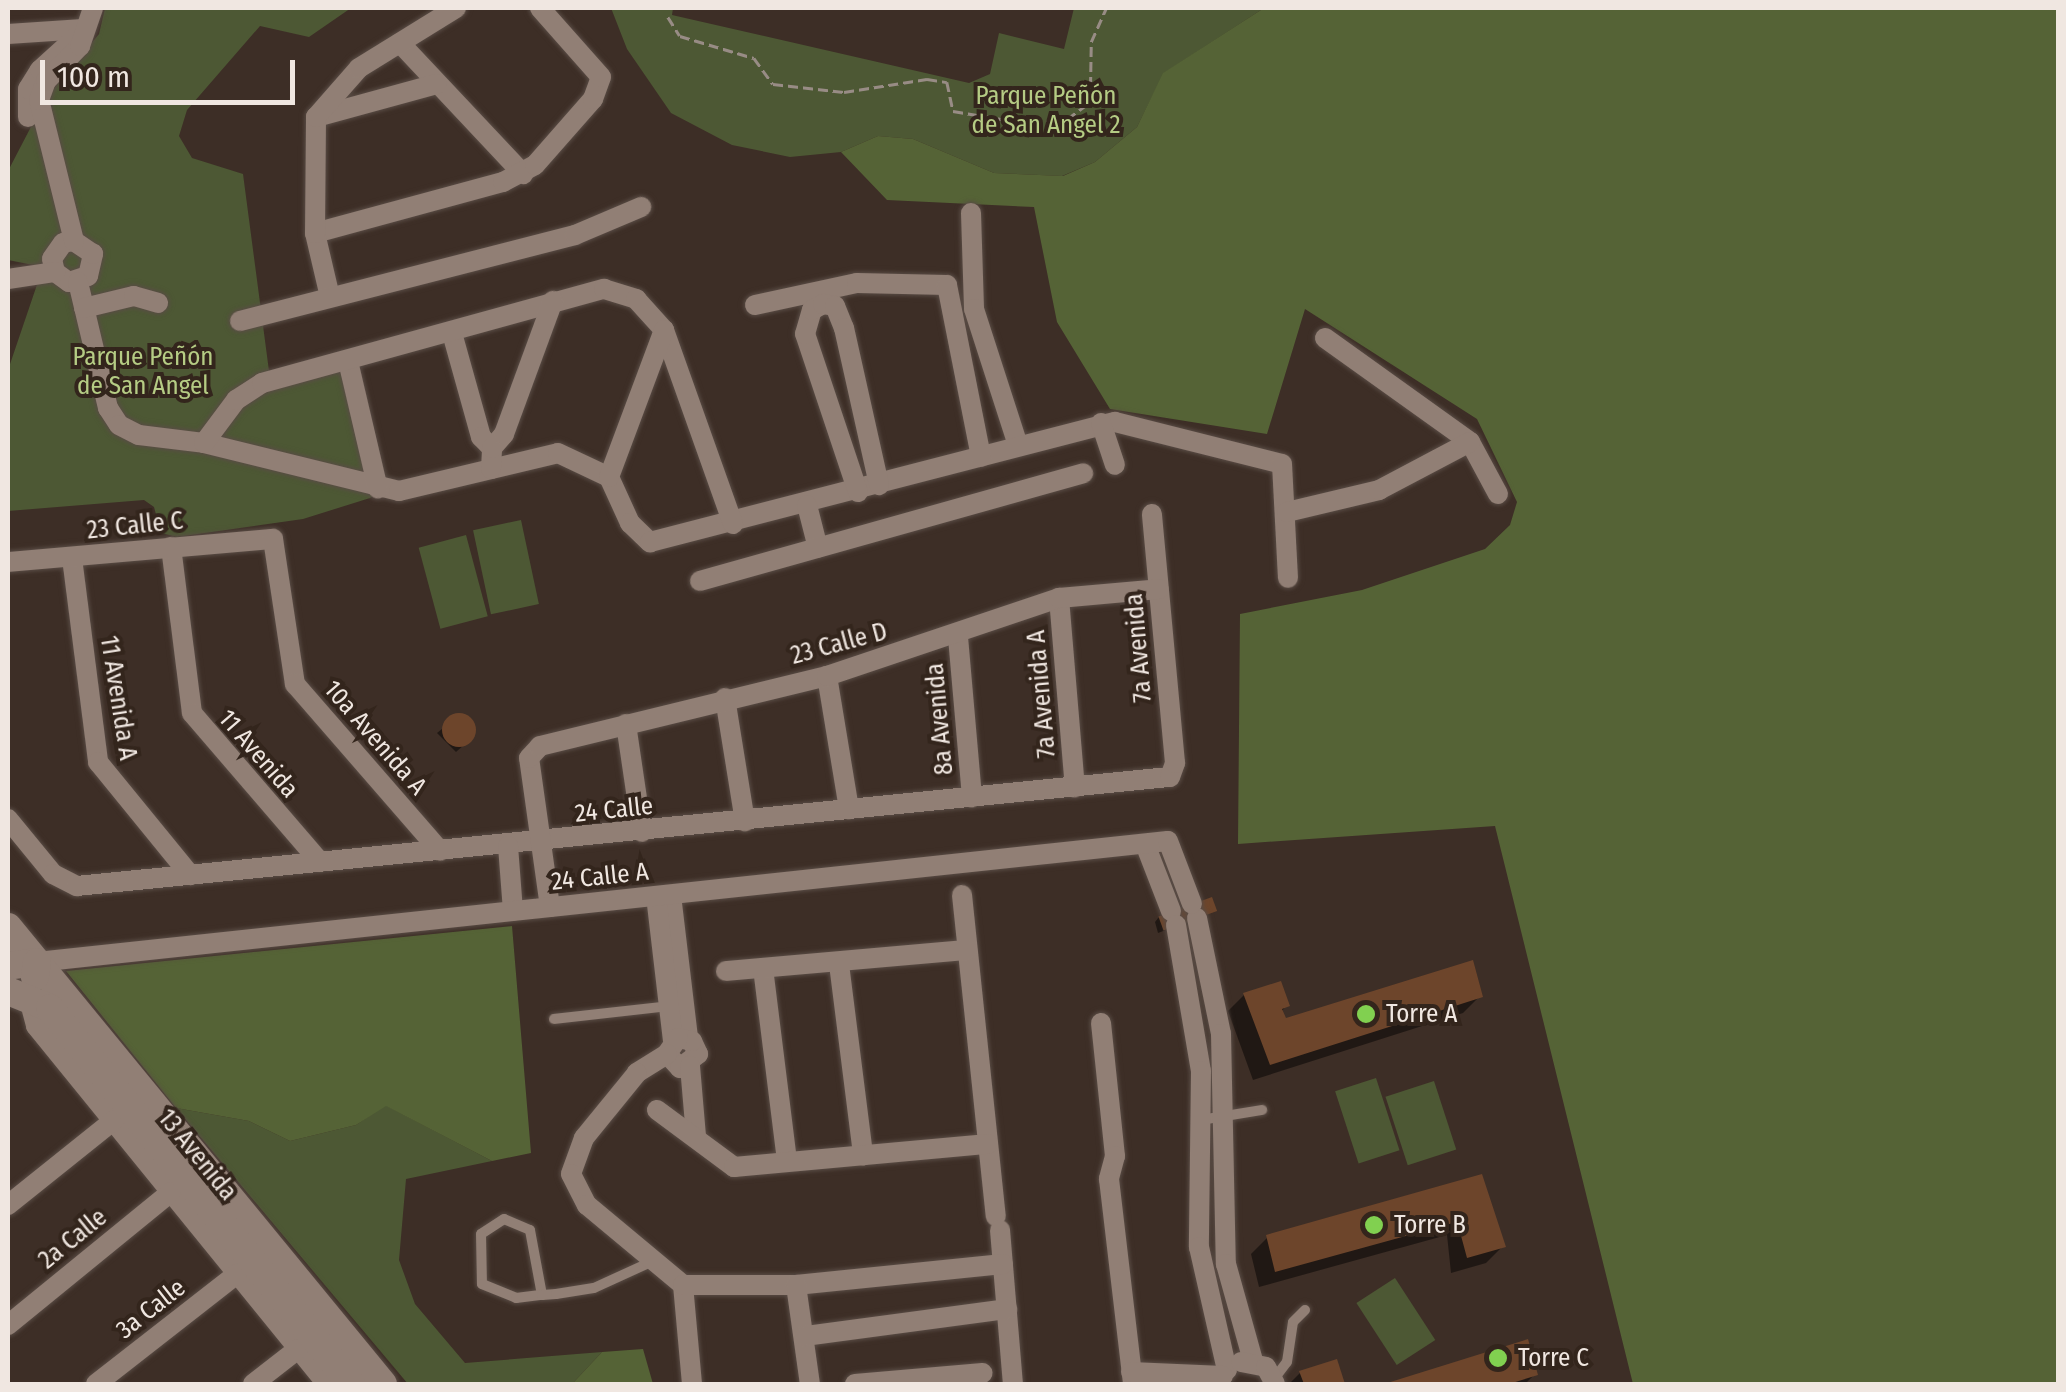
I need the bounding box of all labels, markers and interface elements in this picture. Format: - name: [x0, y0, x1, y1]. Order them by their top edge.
- scale bar: [45, 40, 300, 102]
- text: 100 m: [57, 59, 130, 95]
- park label: Parque Peñón de San Angel 2: [972, 82, 1120, 141]
- park label: Parque Peñón de San Angel: [73, 343, 213, 402]
- street label: 23 Calle C: [85, 506, 185, 546]
- street label: 7a Avenida: [1119, 592, 1159, 704]
- street label: 23 Calle D: [788, 617, 890, 671]
- street label: 7a Avenida A: [1021, 629, 1063, 759]
- street label: 11 Avenida A: [93, 634, 143, 762]
- street label: 8a Avenida: [920, 662, 960, 776]
- street label: 10a Avenida A: [317, 675, 433, 801]
- street label: 11 Avenida: [212, 704, 304, 804]
- street label: 24 Calle: [573, 791, 655, 829]
- street label: 24 Calle A: [550, 857, 650, 897]
- place label: Torre A: [1386, 999, 1457, 1029]
- marker: Torre A: [1355, 1003, 1377, 1025]
- street label: 13 Avenida: [151, 1103, 243, 1207]
- street label: 2a Calle: [33, 1203, 113, 1275]
- place label: Torre B: [1394, 1210, 1466, 1240]
- marker: Torre B: [1363, 1214, 1385, 1236]
- street label: 3a Calle: [111, 1273, 191, 1345]
- place label: Torre C: [1518, 1343, 1589, 1373]
- marker: Torre C: [1487, 1347, 1509, 1369]

